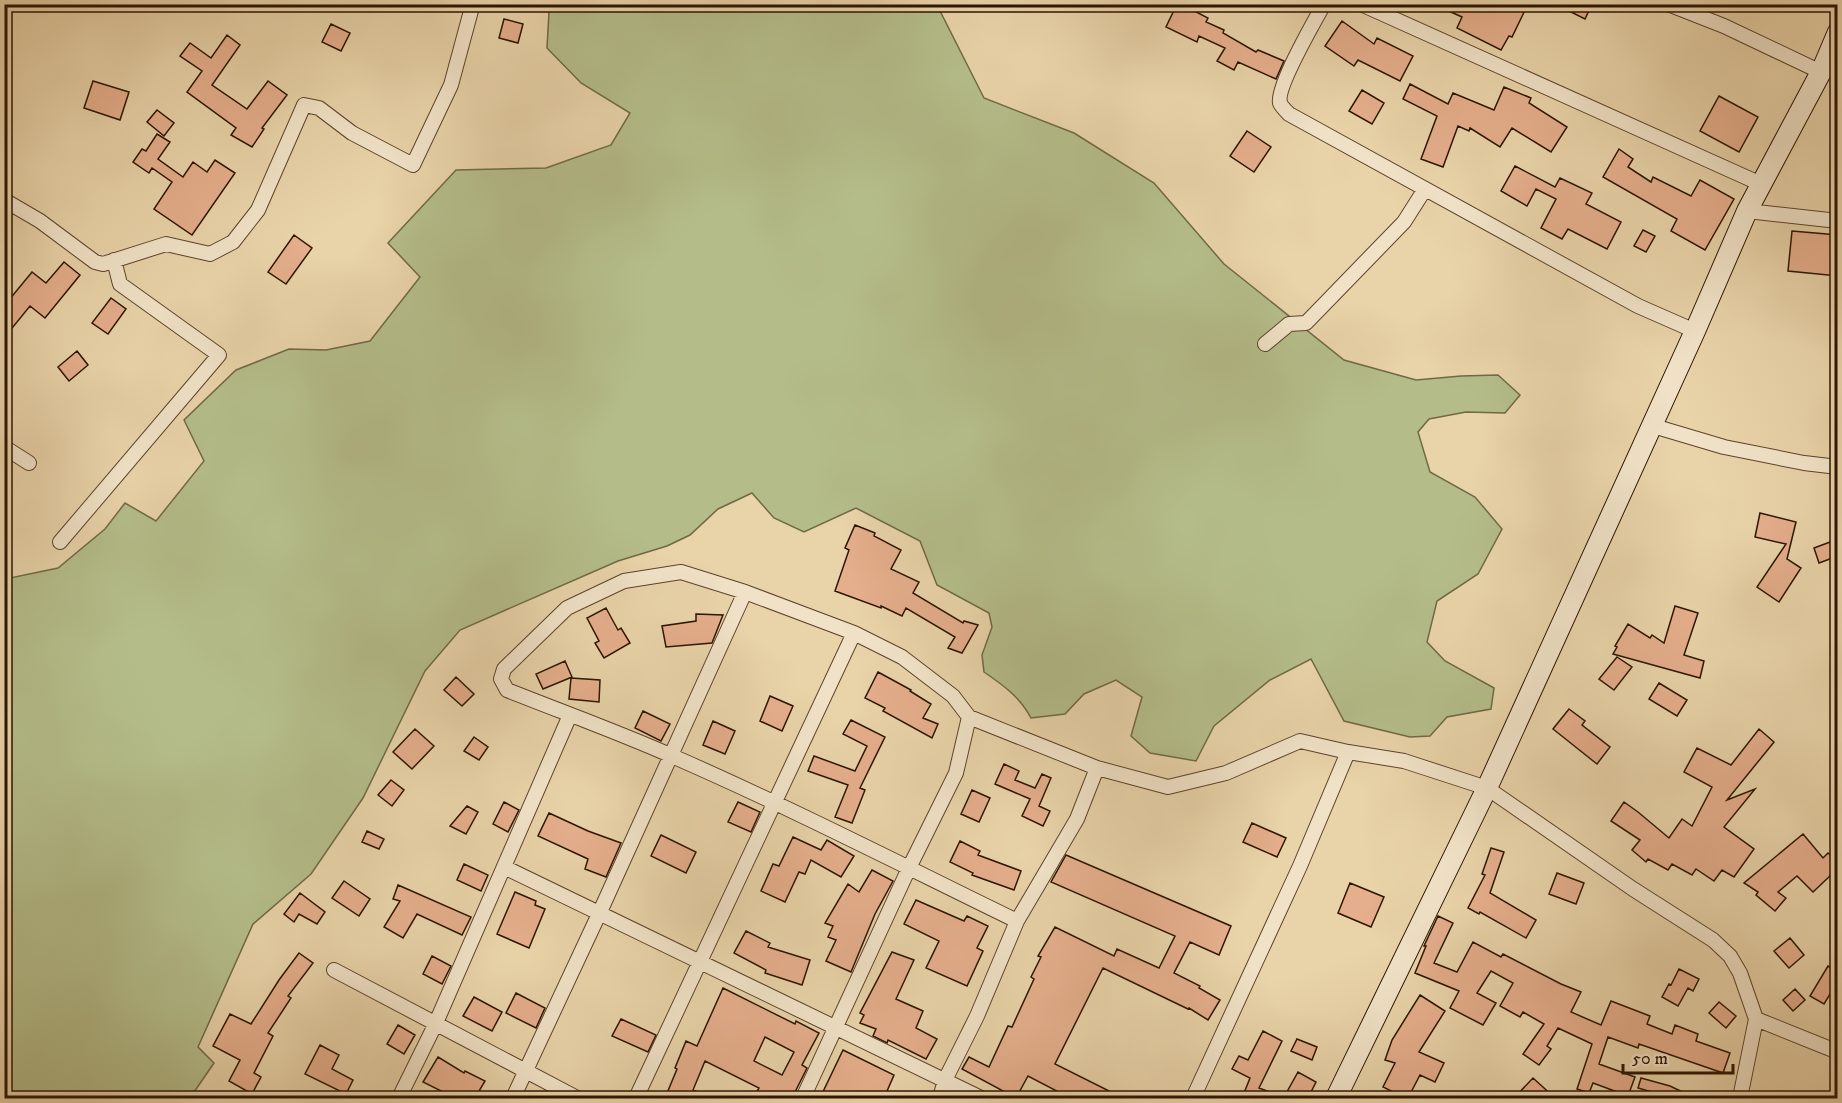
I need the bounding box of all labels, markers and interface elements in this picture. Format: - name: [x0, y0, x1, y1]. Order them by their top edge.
- scale bar: [1623, 1037, 1732, 1075]
- text: 50 m: [1632, 1048, 1668, 1070]

